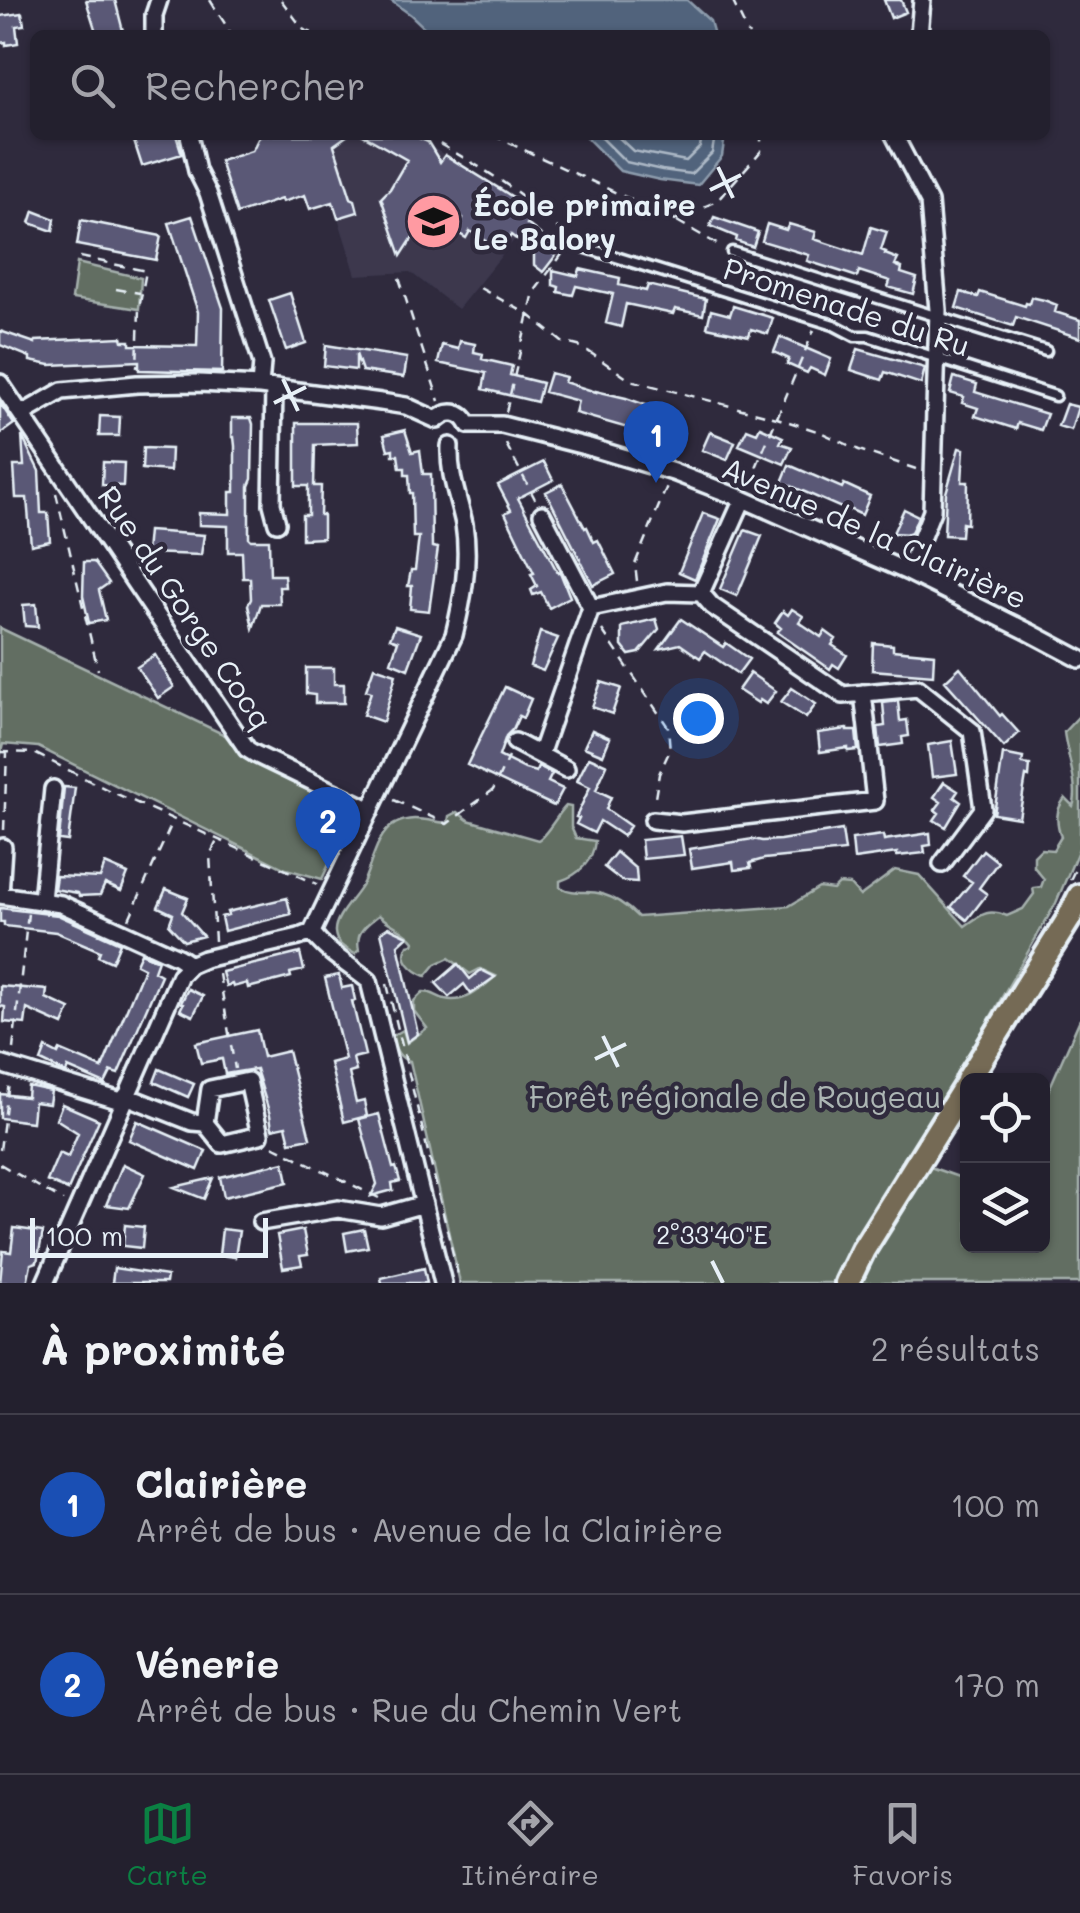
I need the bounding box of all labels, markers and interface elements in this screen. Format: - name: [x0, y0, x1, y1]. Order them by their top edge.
- search box: [30, 30, 1050, 140]
- icon: search: [65, 58, 120, 113]
- text: Rechercher: [145, 60, 366, 110]
- place label: École primaire Le Balory: [473, 184, 696, 258]
- school or university icon: École primaire Le Balory: [404, 191, 464, 251]
- street label: Promenade du Ru: [719, 247, 975, 365]
- pin: 1: [624, 400, 688, 483]
- street label: Avenue de la Clairière: [716, 447, 1034, 617]
- street label: Rue du Gorge Cocq: [90, 477, 282, 737]
- your location: [673, 693, 724, 744]
- pin: 2: [296, 786, 360, 869]
- map controls: [960, 1073, 1050, 1253]
- button: locate: [960, 1073, 1050, 1163]
- park label: Forêt régionale de Rougeau: [529, 1076, 941, 1116]
- button: layers: [960, 1163, 1050, 1253]
- scale bar: [30, 1213, 268, 1258]
- text: 100 m: [45, 1217, 123, 1253]
- text: 2°33'40"E: [656, 1218, 768, 1250]
- text: À proximité: [40, 1321, 286, 1376]
- text: 2 résultats: [871, 1327, 1040, 1369]
- text: Clairière: [135, 1458, 307, 1508]
- text: 1: [65, 1483, 80, 1525]
- text: 100 m: [950, 1483, 1040, 1525]
- text: Arrêt de bus · Avenue de la Clairière: [135, 1508, 723, 1550]
- text: Vénerie: [135, 1638, 280, 1688]
- text: 2: [64, 1663, 81, 1705]
- text: 170 m: [952, 1663, 1040, 1705]
- text: Arrêt de bus · Rue du Chemin Vert: [135, 1688, 682, 1730]
- tab: Carte: [127, 1796, 208, 1892]
- tab: Itinéraire: [461, 1796, 599, 1892]
- tab: Favoris: [852, 1796, 953, 1892]

